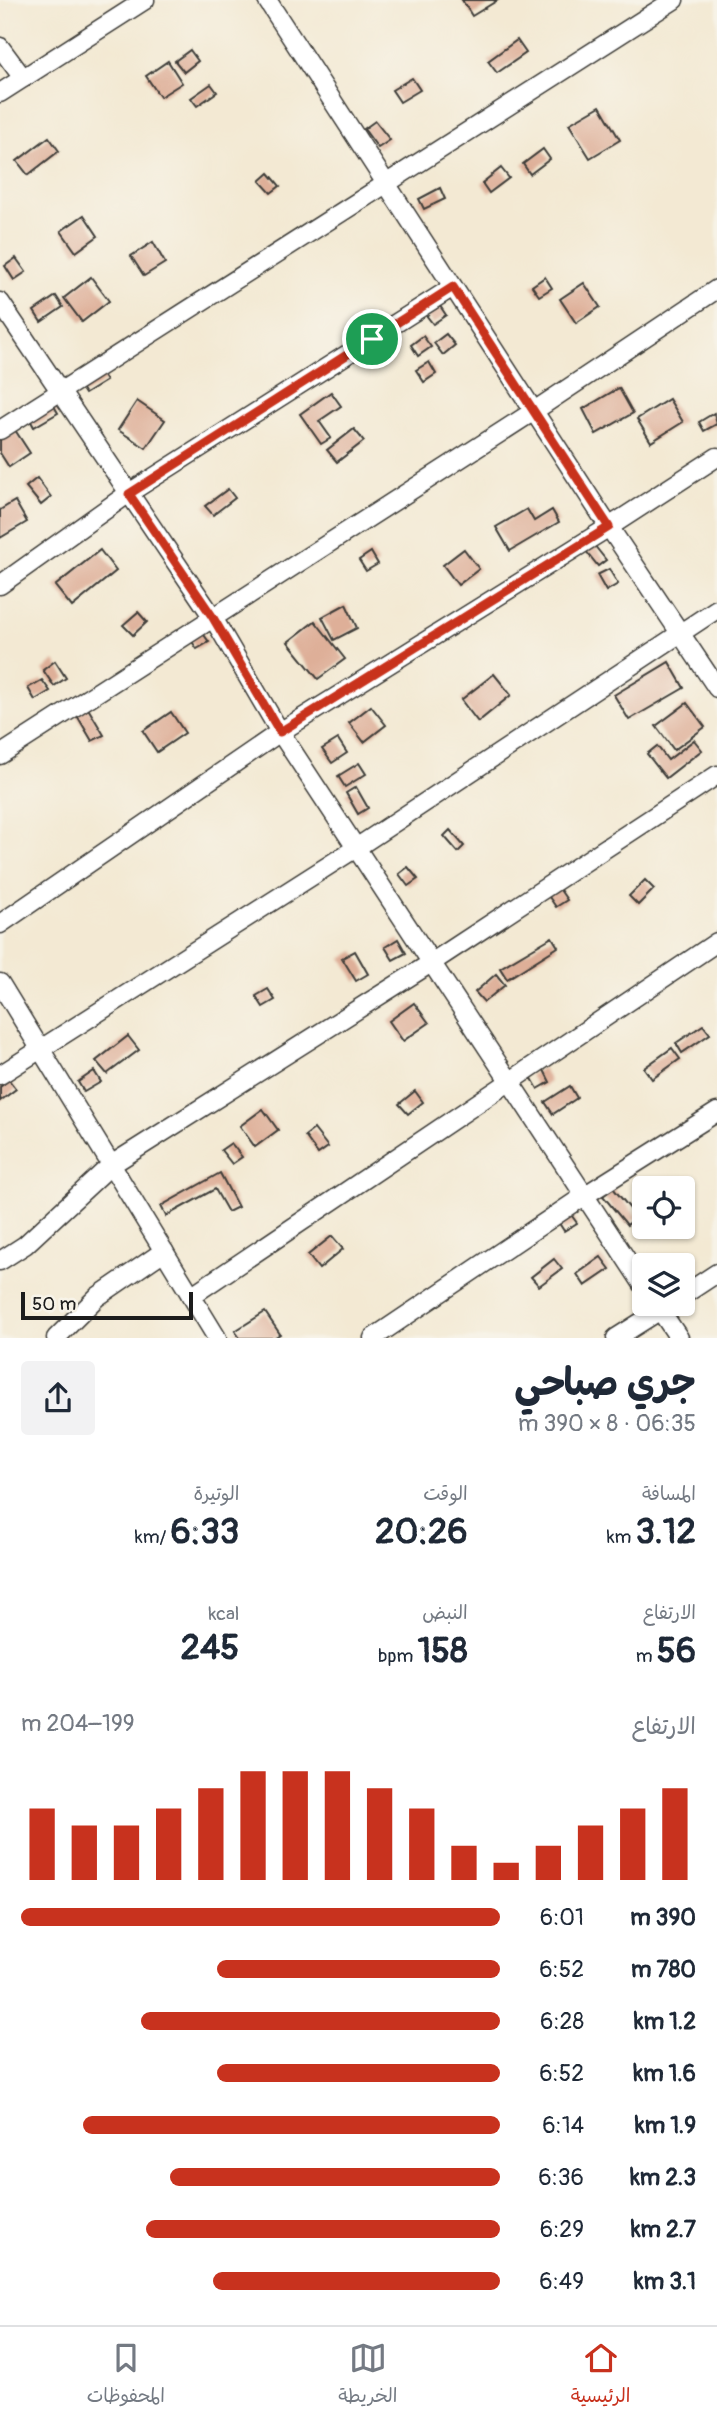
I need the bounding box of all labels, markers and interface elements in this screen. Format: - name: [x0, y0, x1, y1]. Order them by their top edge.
- pin: [342, 309, 402, 369]
- icon: arrive: [353, 320, 391, 358]
- map controls: [632, 1176, 695, 1316]
- button: locate: [632, 1176, 695, 1239]
- button: layers: [632, 1253, 695, 1316]
- scale bar: [21, 1289, 192, 1321]
- text: 50 m: [32, 1292, 76, 1316]
- text: جري صباحي: [514, 1359, 696, 1407]
- button: share: [21, 1361, 95, 1435]
- text: 06:35 · 8 × 390 m: [518, 1409, 696, 1438]
- text: الوتيرة: [193, 1482, 239, 1506]
- text: الوقت: [423, 1482, 468, 1506]
- text: المسافة: [642, 1482, 696, 1506]
- text: 6:33: [171, 1510, 239, 1554]
- text: 20:26: [375, 1510, 468, 1554]
- text: 3.12: [636, 1510, 696, 1554]
- text: /km: [135, 1525, 171, 1549]
- text: km: [607, 1525, 636, 1549]
- text: النبض: [422, 1601, 468, 1625]
- text: الارتفاع: [643, 1601, 696, 1625]
- text: kcal: [208, 1602, 239, 1626]
- text: 245: [181, 1626, 239, 1670]
- text: 158: [417, 1629, 468, 1673]
- text: 56: [657, 1629, 696, 1673]
- text: bpm: [378, 1644, 417, 1668]
- text: m: [636, 1644, 657, 1668]
- text: 199–204 m: [21, 1709, 135, 1738]
- text: الارتفاع: [632, 1712, 696, 1741]
- text: 6:01: [540, 1903, 584, 1932]
- text: 390 m: [630, 1903, 696, 1932]
- text: 6:52: [539, 1955, 584, 1984]
- text: 780 m: [631, 1955, 696, 1984]
- text: 6:28: [540, 2007, 584, 2036]
- text: 1.2 km: [634, 2007, 696, 2036]
- text: 6:52: [539, 2059, 584, 2088]
- text: 1.6 km: [634, 2059, 696, 2088]
- text: 6:14: [542, 2111, 584, 2140]
- text: 1.9 km: [635, 2111, 696, 2140]
- text: 6:36: [538, 2163, 584, 2192]
- text: 2.3 km: [630, 2163, 696, 2192]
- text: 6:29: [540, 2215, 584, 2244]
- text: 2.7 km: [631, 2215, 696, 2244]
- text: 6:49: [539, 2267, 584, 2296]
- text: 3.1 km: [634, 2267, 696, 2296]
- tab: المحفوظات: [87, 2339, 165, 2412]
- tab: الخريطة: [338, 2339, 397, 2412]
- tab: الرئيسية: [571, 2339, 630, 2412]

